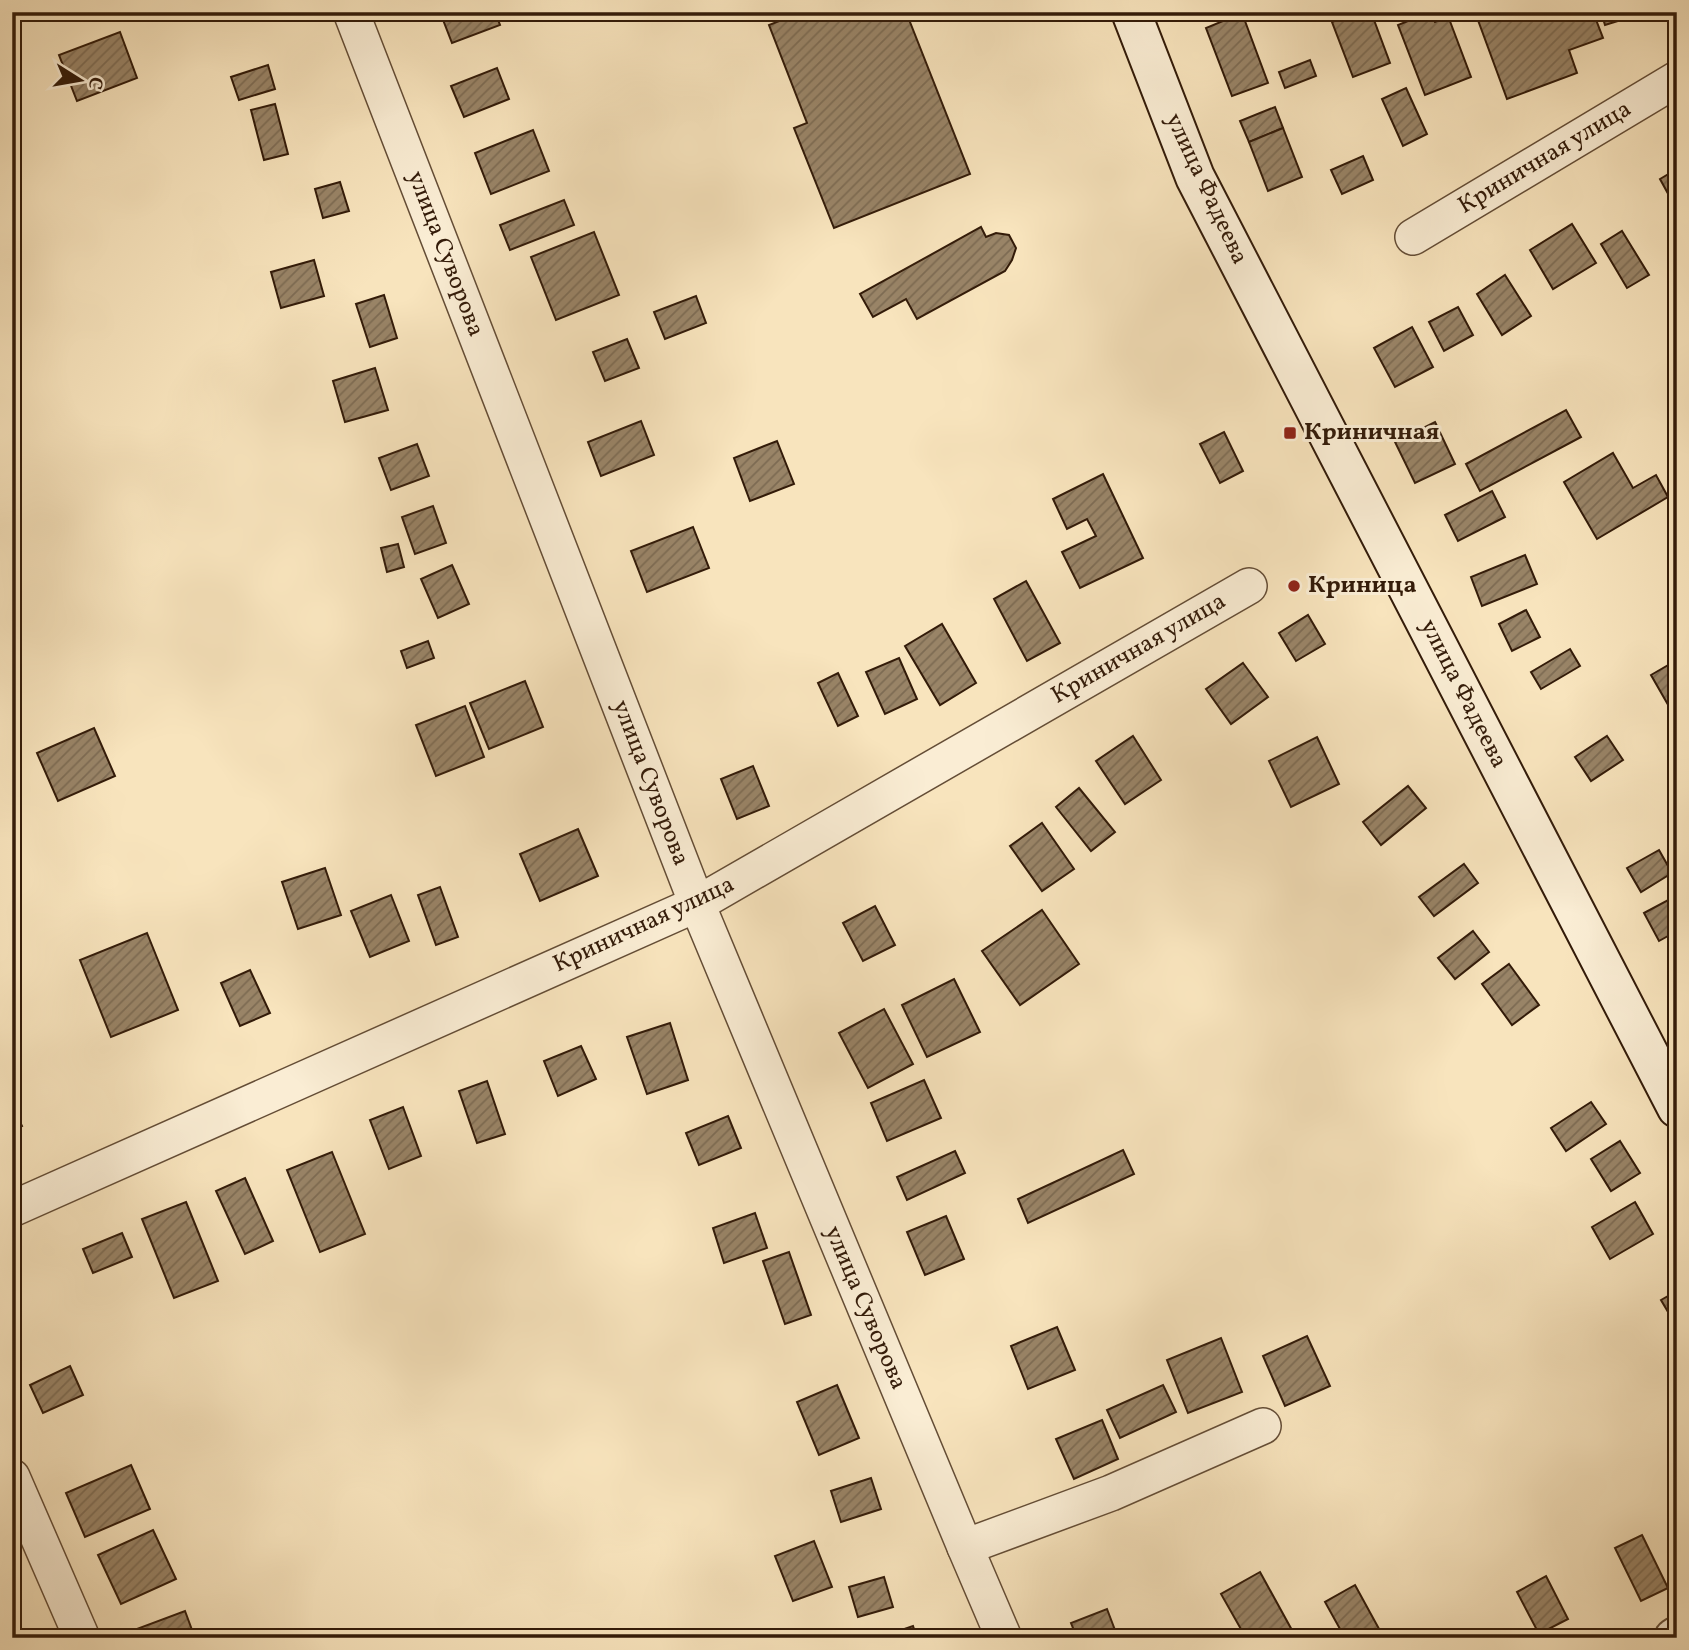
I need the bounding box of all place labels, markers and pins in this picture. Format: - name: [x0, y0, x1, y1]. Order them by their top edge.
- place label: Криничная: [1304, 416, 1439, 450]
- marker: Криничная: [1282, 425, 1298, 441]
- place label: Криница: [1308, 569, 1417, 603]
- marker: Криница: [1286, 578, 1302, 594]

